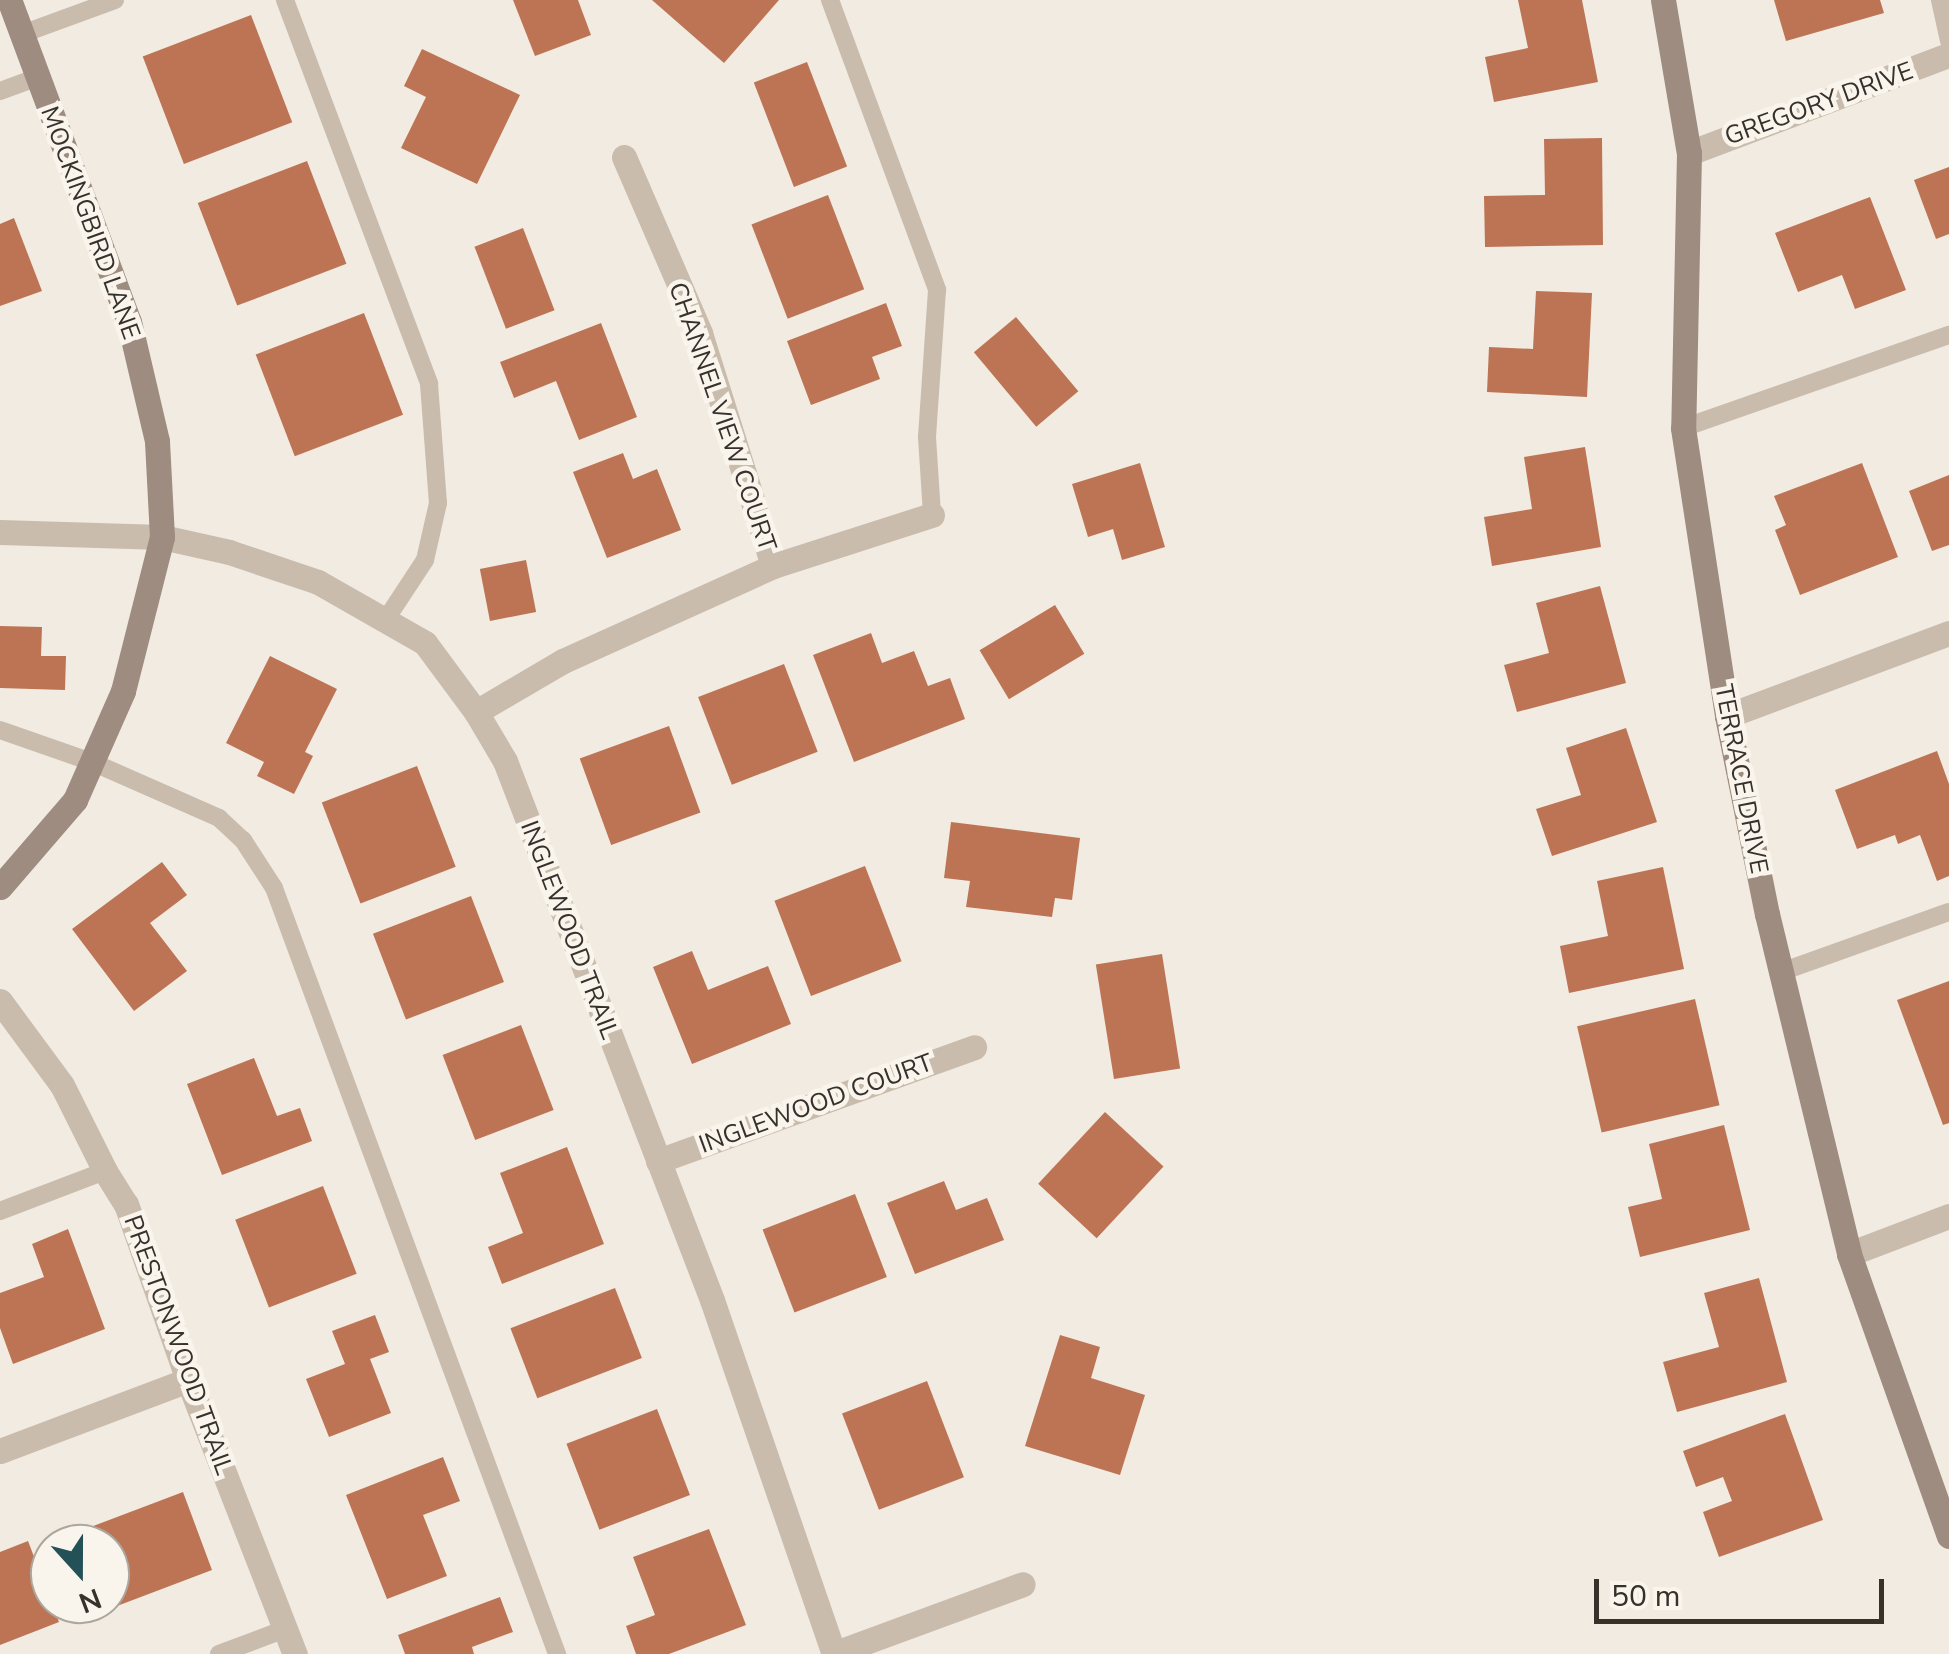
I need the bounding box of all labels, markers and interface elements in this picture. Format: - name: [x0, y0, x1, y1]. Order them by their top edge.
- street label: GREGORY DRIVE: [1721, 56, 1917, 152]
- street label: MOCKINGBIRD LANE: [34, 103, 146, 343]
- street label: CHANNEL VIEW COURT: [662, 279, 782, 555]
- street label: TERRACE DRIVE: [1708, 682, 1774, 876]
- street label: INGLEWOOD TRAIL: [514, 817, 624, 1043]
- street label: INGLEWOOD COURT: [695, 1048, 937, 1160]
- street label: PRESTONWOOD TRAIL: [117, 1211, 239, 1479]
- north arrow: [30, 1524, 130, 1624]
- scale bar: [1599, 1559, 1889, 1621]
- text: 50 m: [1611, 1576, 1680, 1617]
- text: N: [73, 1579, 107, 1622]

